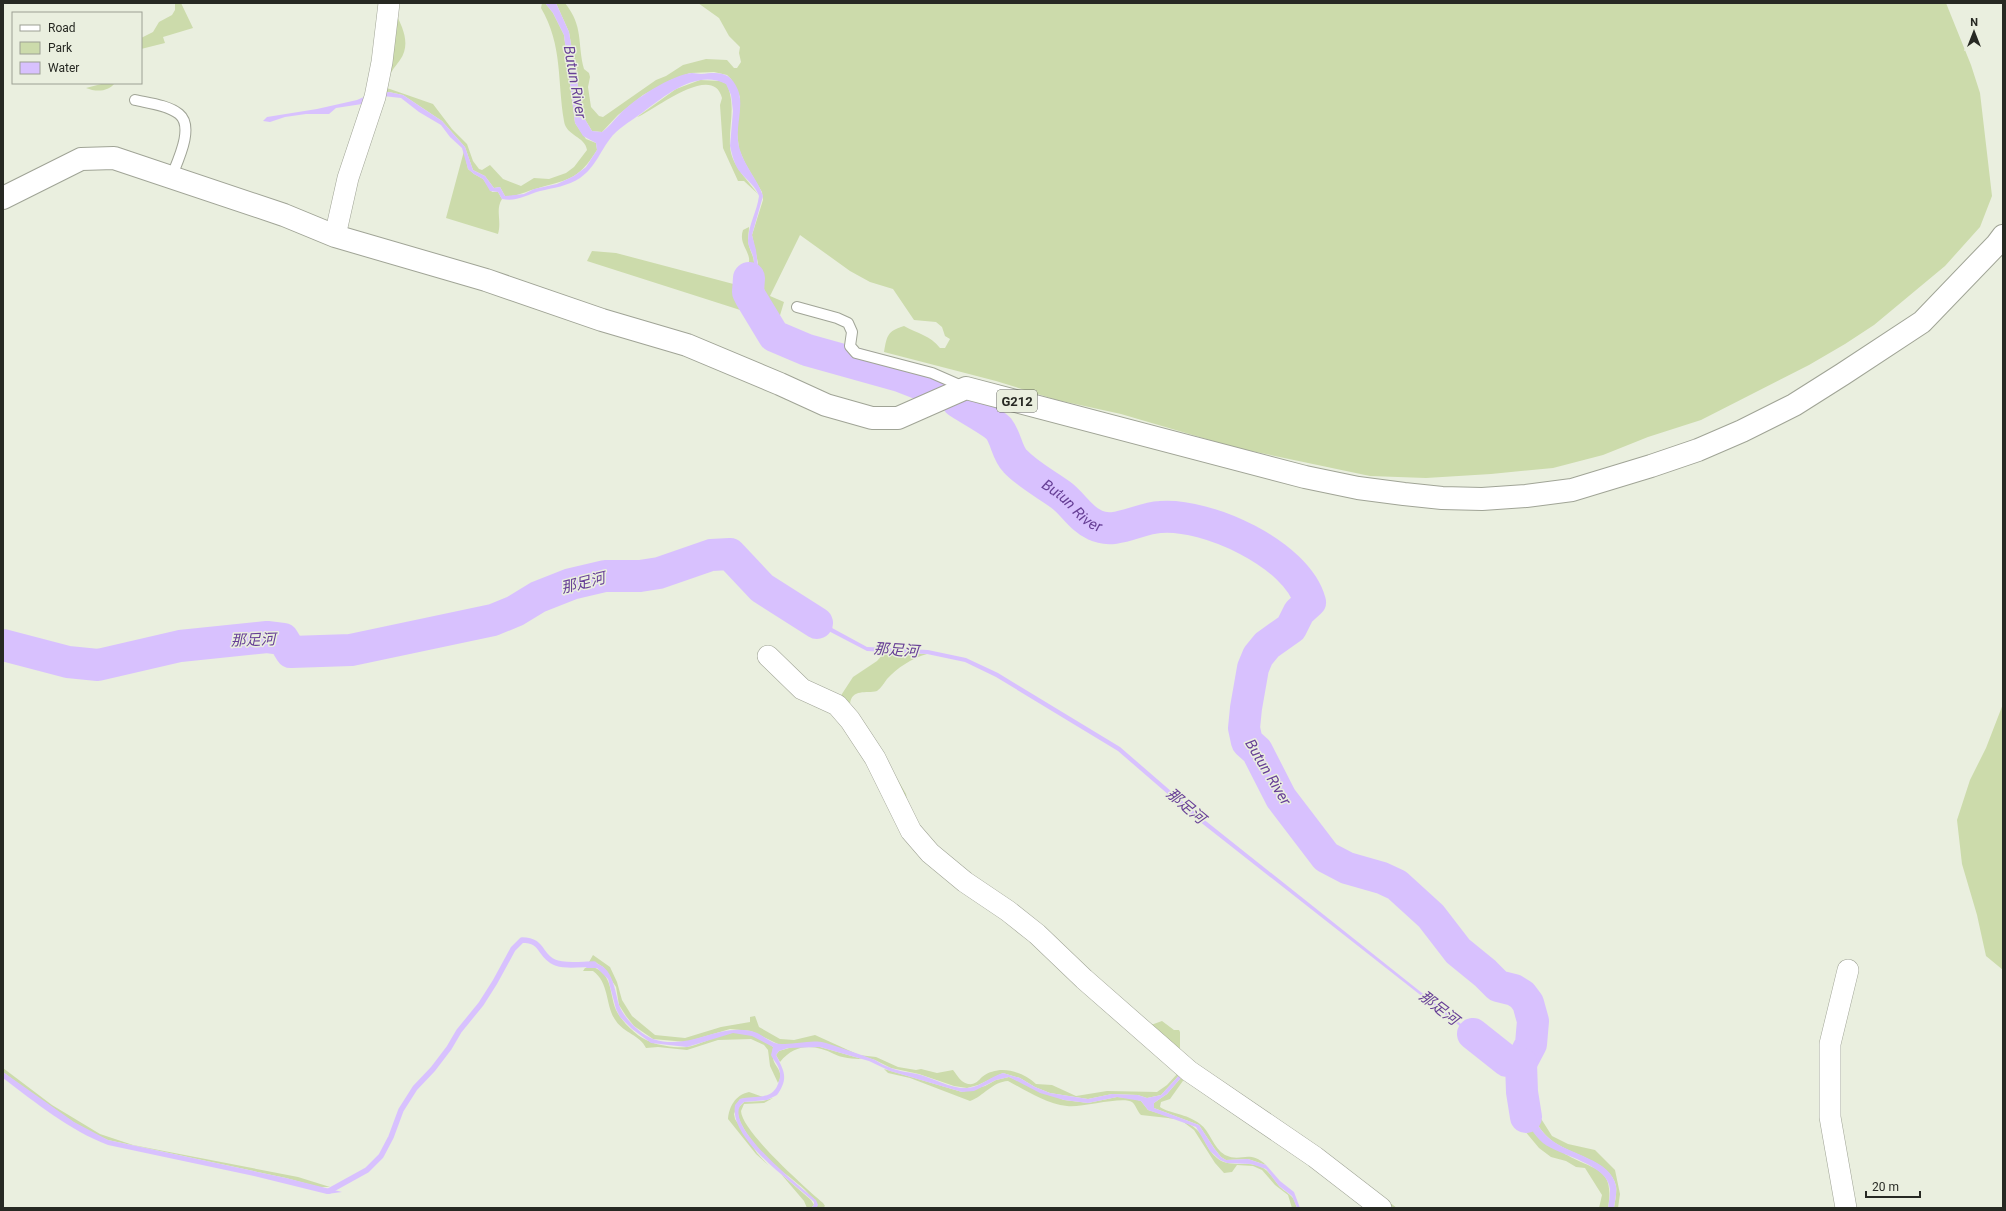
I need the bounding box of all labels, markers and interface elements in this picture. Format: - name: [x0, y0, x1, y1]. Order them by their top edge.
- legend: [12, 12, 142, 84]
- north arrow: [1954, 12, 1994, 52]
- text: N: [1970, 16, 1978, 29]
- text: Road: [48, 21, 76, 35]
- text: Park: [48, 41, 73, 55]
- water label: Butun River: [560, 44, 590, 121]
- text: Water: [48, 61, 79, 75]
- road number: G212: [997, 390, 1037, 412]
- water label: Butun River: [1038, 476, 1105, 536]
- water label: 那足河: [559, 568, 610, 597]
- water label: 那足河: [230, 630, 279, 650]
- water label: 那足河: [873, 639, 922, 661]
- water label: Butun River: [1241, 736, 1295, 809]
- water label: 那足河: [1163, 785, 1211, 829]
- water label: 那足河: [1416, 987, 1465, 1031]
- scale bar: [1866, 1173, 1920, 1199]
- text: 20 m: [1872, 1180, 1899, 1194]

